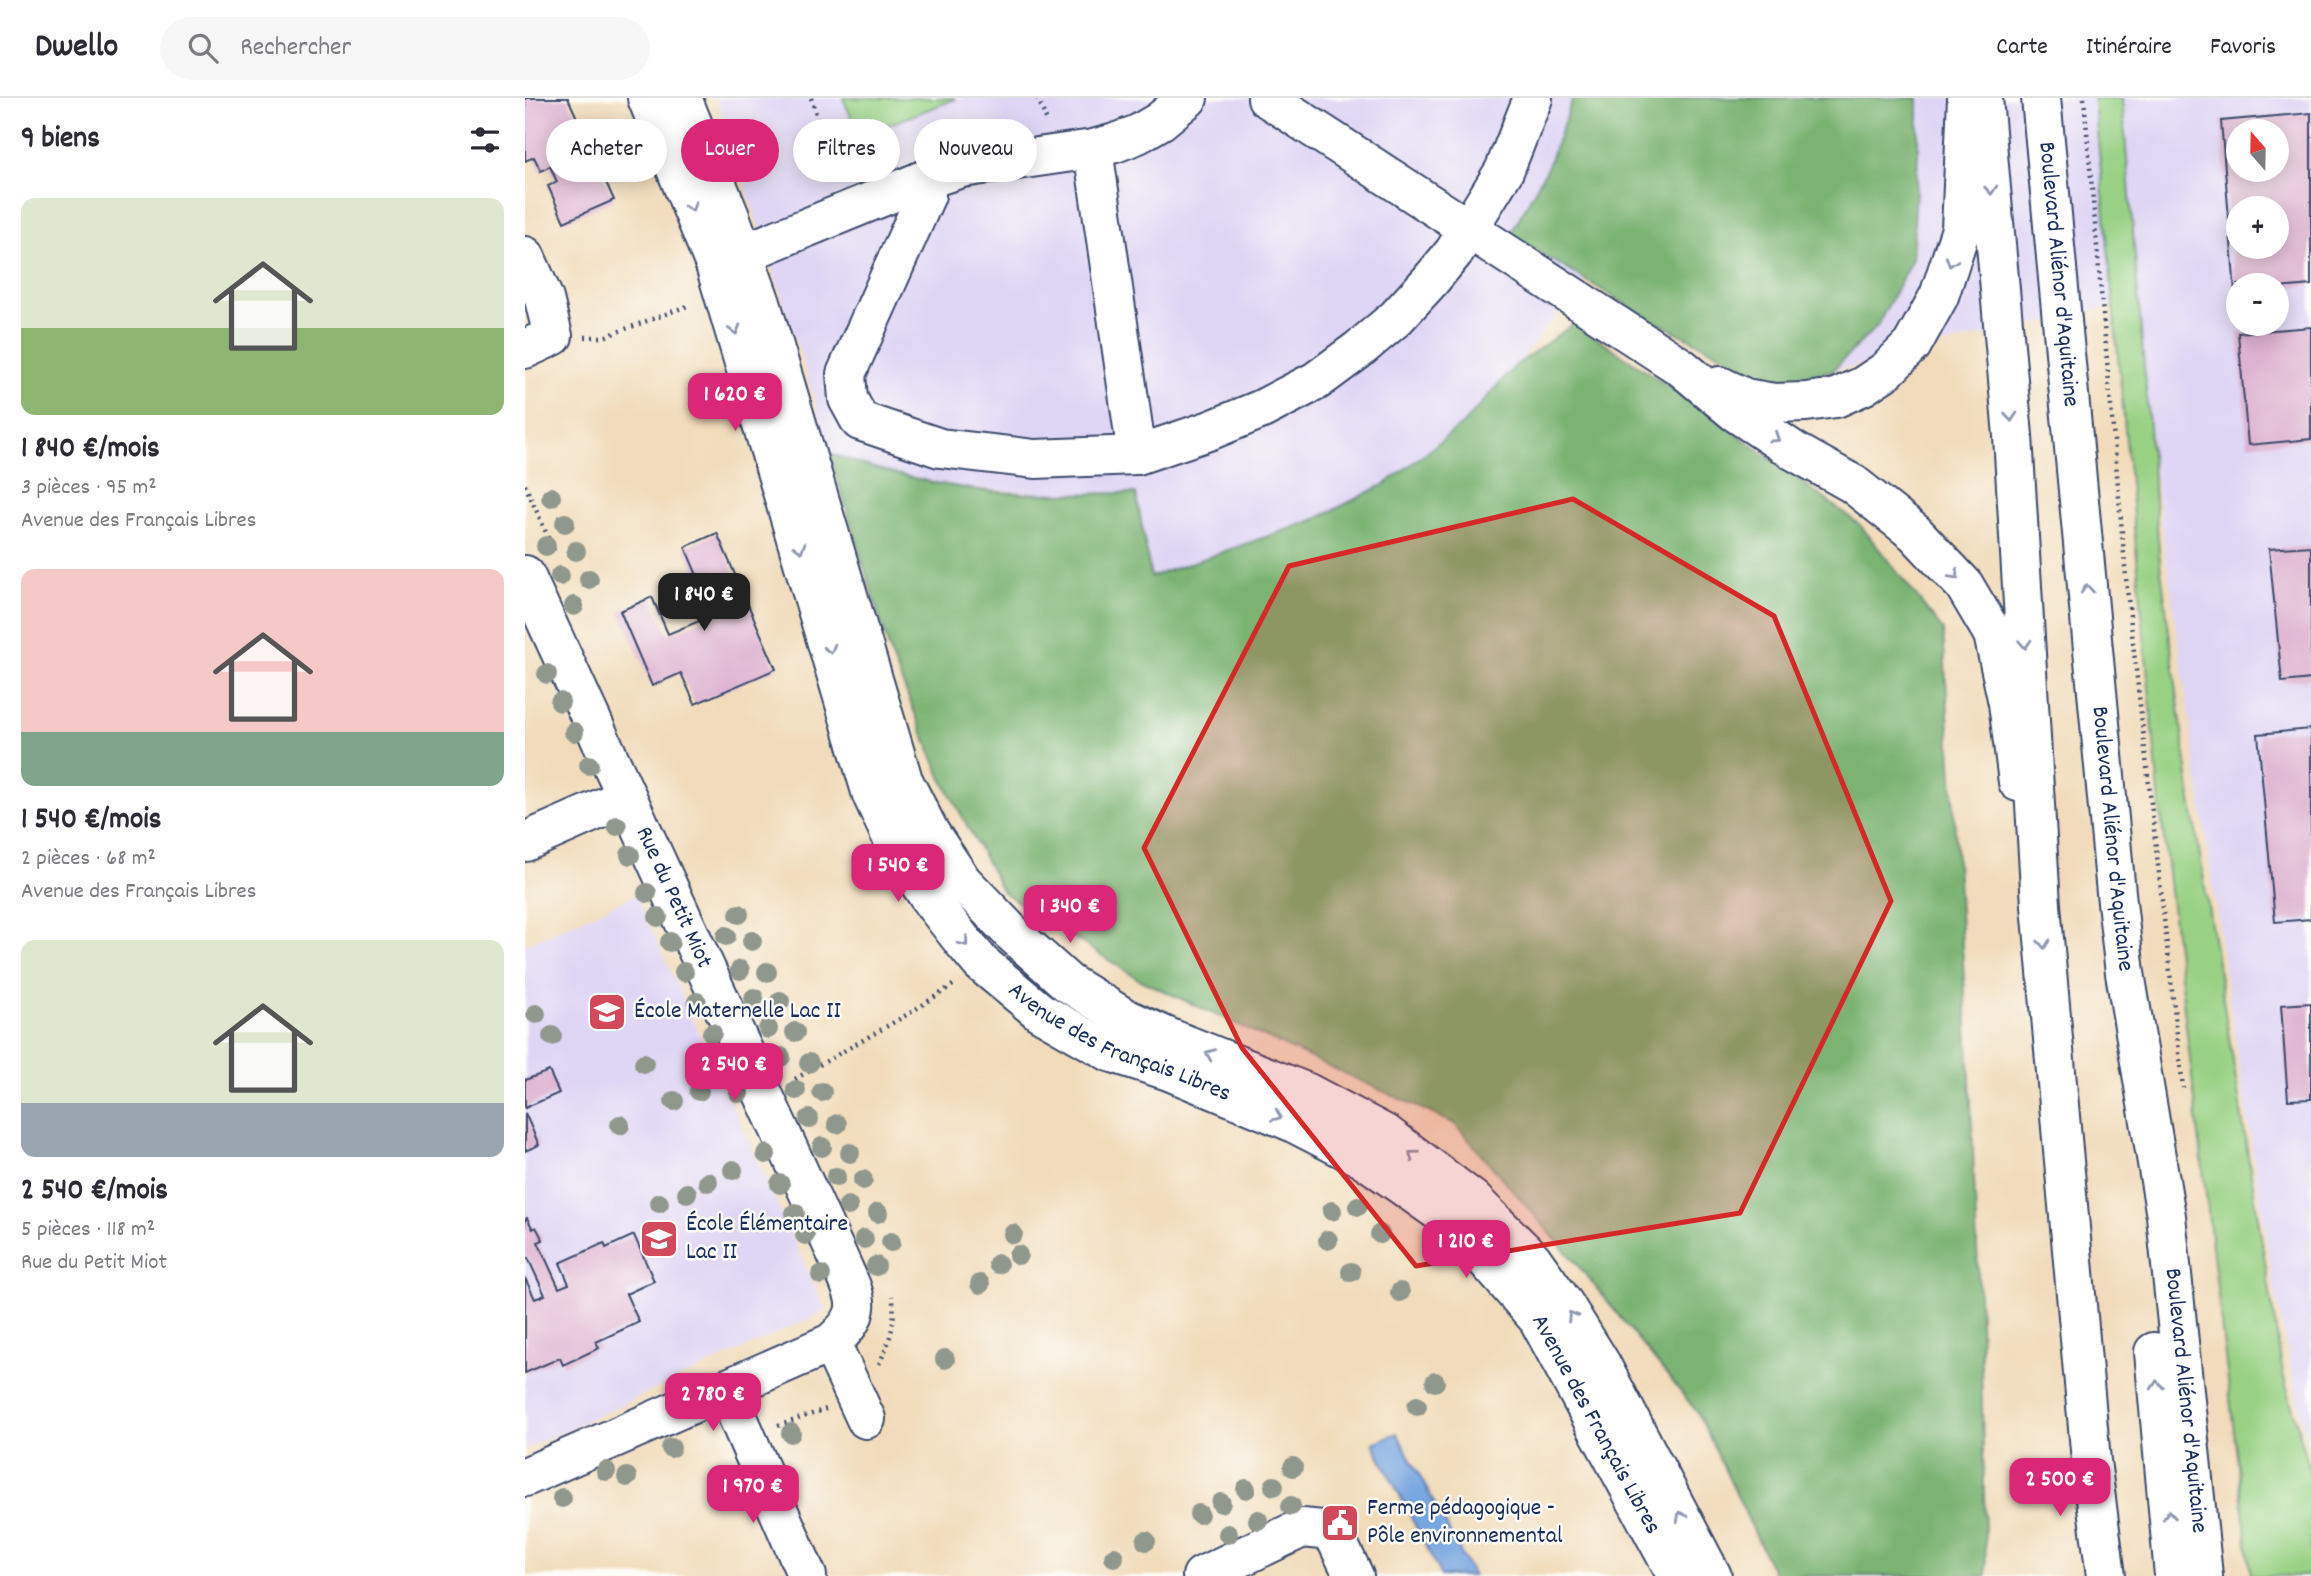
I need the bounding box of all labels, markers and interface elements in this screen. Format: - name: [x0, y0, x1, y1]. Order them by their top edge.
- search box: [160, 17, 650, 80]
- text: Dwello: [35, 25, 118, 72]
- icon: search: [184, 29, 222, 67]
- text: Rechercher: [240, 30, 351, 67]
- text: Carte: [1996, 31, 2048, 65]
- text: Itinéraire: [2086, 31, 2172, 65]
- text: Favoris: [2210, 31, 2276, 65]
- text: 9 biens: [21, 119, 100, 162]
- chip: Acheter: [546, 119, 667, 182]
- chip: Louer: [681, 119, 779, 182]
- chip: Filtres: [793, 119, 900, 182]
- chip: Nouveau: [914, 119, 1037, 182]
- north arrow: [2226, 119, 2289, 182]
- map controls: [2226, 119, 2289, 336]
- icon: filters: [466, 121, 504, 159]
- street label: Boulevard Aliénor d'Aquitaine: [2028, 140, 2087, 408]
- one-way arrow: [1983, 185, 1998, 196]
- button: +: [2226, 196, 2289, 259]
- one-way arrow: [683, 200, 697, 212]
- icon: home: [200, 243, 326, 369]
- one-way arrow: [1944, 256, 1959, 268]
- button: −: [2226, 273, 2289, 336]
- one-way arrow: [727, 324, 742, 336]
- pin: 1 620 €: [670, 374, 800, 433]
- text: 1 620 €: [704, 379, 766, 412]
- one-way arrow: [2003, 412, 2018, 423]
- text: 1 840 €/mois: [21, 429, 160, 472]
- one-way arrow: [1767, 430, 1780, 443]
- text: 3 pièces · 95 m²: [21, 472, 157, 505]
- text: Avenue des Français Libres: [21, 505, 256, 538]
- one-way arrow: [791, 542, 806, 554]
- one-way arrow: [1946, 567, 1959, 580]
- pin: 1 840 €: [639, 574, 769, 633]
- text: 1 840 €: [674, 579, 734, 612]
- one-way arrow: [2080, 583, 2095, 594]
- icon: home: [200, 614, 326, 740]
- one-way arrow: [2018, 639, 2033, 650]
- one-way arrow: [821, 643, 836, 655]
- street label: Boulevard Aliénor d'Aquitaine: [2081, 705, 2142, 973]
- text: 1 540 €/mois: [21, 800, 161, 843]
- street label: Rue du Petit Miot: [626, 821, 720, 974]
- text: 2 pièces · 68 m²: [21, 843, 156, 876]
- pin: 1 540 €: [833, 844, 963, 904]
- text: 1 540 €: [867, 850, 929, 883]
- text: Avenue des Français Libres: [21, 876, 256, 909]
- pin: 1 340 €: [1005, 886, 1135, 945]
- text: 1 340 €: [1040, 891, 1100, 924]
- one-way arrow: [955, 934, 968, 946]
- one-way arrow: [2036, 939, 2051, 950]
- street label: Avenue des Français Libres: [1000, 975, 1236, 1112]
- icon: home: [200, 985, 326, 1111]
- school or university icon: École Maternelle Lac II: [586, 991, 628, 1033]
- place label: École Maternelle Lac II: [634, 995, 841, 1029]
- pin: 2 540 €: [669, 1044, 799, 1103]
- text: 2 540 €: [701, 1049, 767, 1082]
- one-way arrow: [1205, 1049, 1217, 1063]
- one-way arrow: [1271, 1108, 1283, 1122]
- one-way arrow: [1409, 1151, 1421, 1163]
- text: 2 540 €/mois: [21, 1171, 168, 1214]
- place label: École Élémentaire Lac II: [686, 1208, 848, 1270]
- text: 5 pièces · 118 m²: [21, 1214, 155, 1247]
- school or university icon: École Élémentaire Lac II: [638, 1218, 680, 1260]
- pin: 1 210 €: [1401, 1220, 1531, 1280]
- text: 1 210 €: [1438, 1226, 1494, 1259]
- text: Rue du Petit Miot: [21, 1247, 167, 1280]
- street label: Boulevard Aliénor d'Aquitaine: [2154, 1266, 2215, 1535]
- street label: Avenue des Français Libres: [1522, 1309, 1669, 1541]
- one-way arrow: [1567, 1311, 1580, 1324]
- pin: 2 780 €: [648, 1374, 778, 1433]
- text: 2 780 €: [681, 1379, 745, 1412]
- one-way arrow: [2150, 1379, 2165, 1390]
- pin: 2 500 €: [1995, 1458, 2125, 1518]
- text: 2 500 €: [2025, 1464, 2095, 1497]
- pin: 1 970 €: [688, 1466, 818, 1525]
- text: 1 970 €: [723, 1471, 783, 1504]
- place label: Ferme pédagogique - Pôle environnemental: [1367, 1492, 1563, 1554]
- public building icon: Ferme pédagogique - Pôle environnemental: [1319, 1502, 1361, 1544]
- one-way arrow: [2162, 1509, 2177, 1520]
- one-way arrow: [1675, 1510, 1689, 1523]

